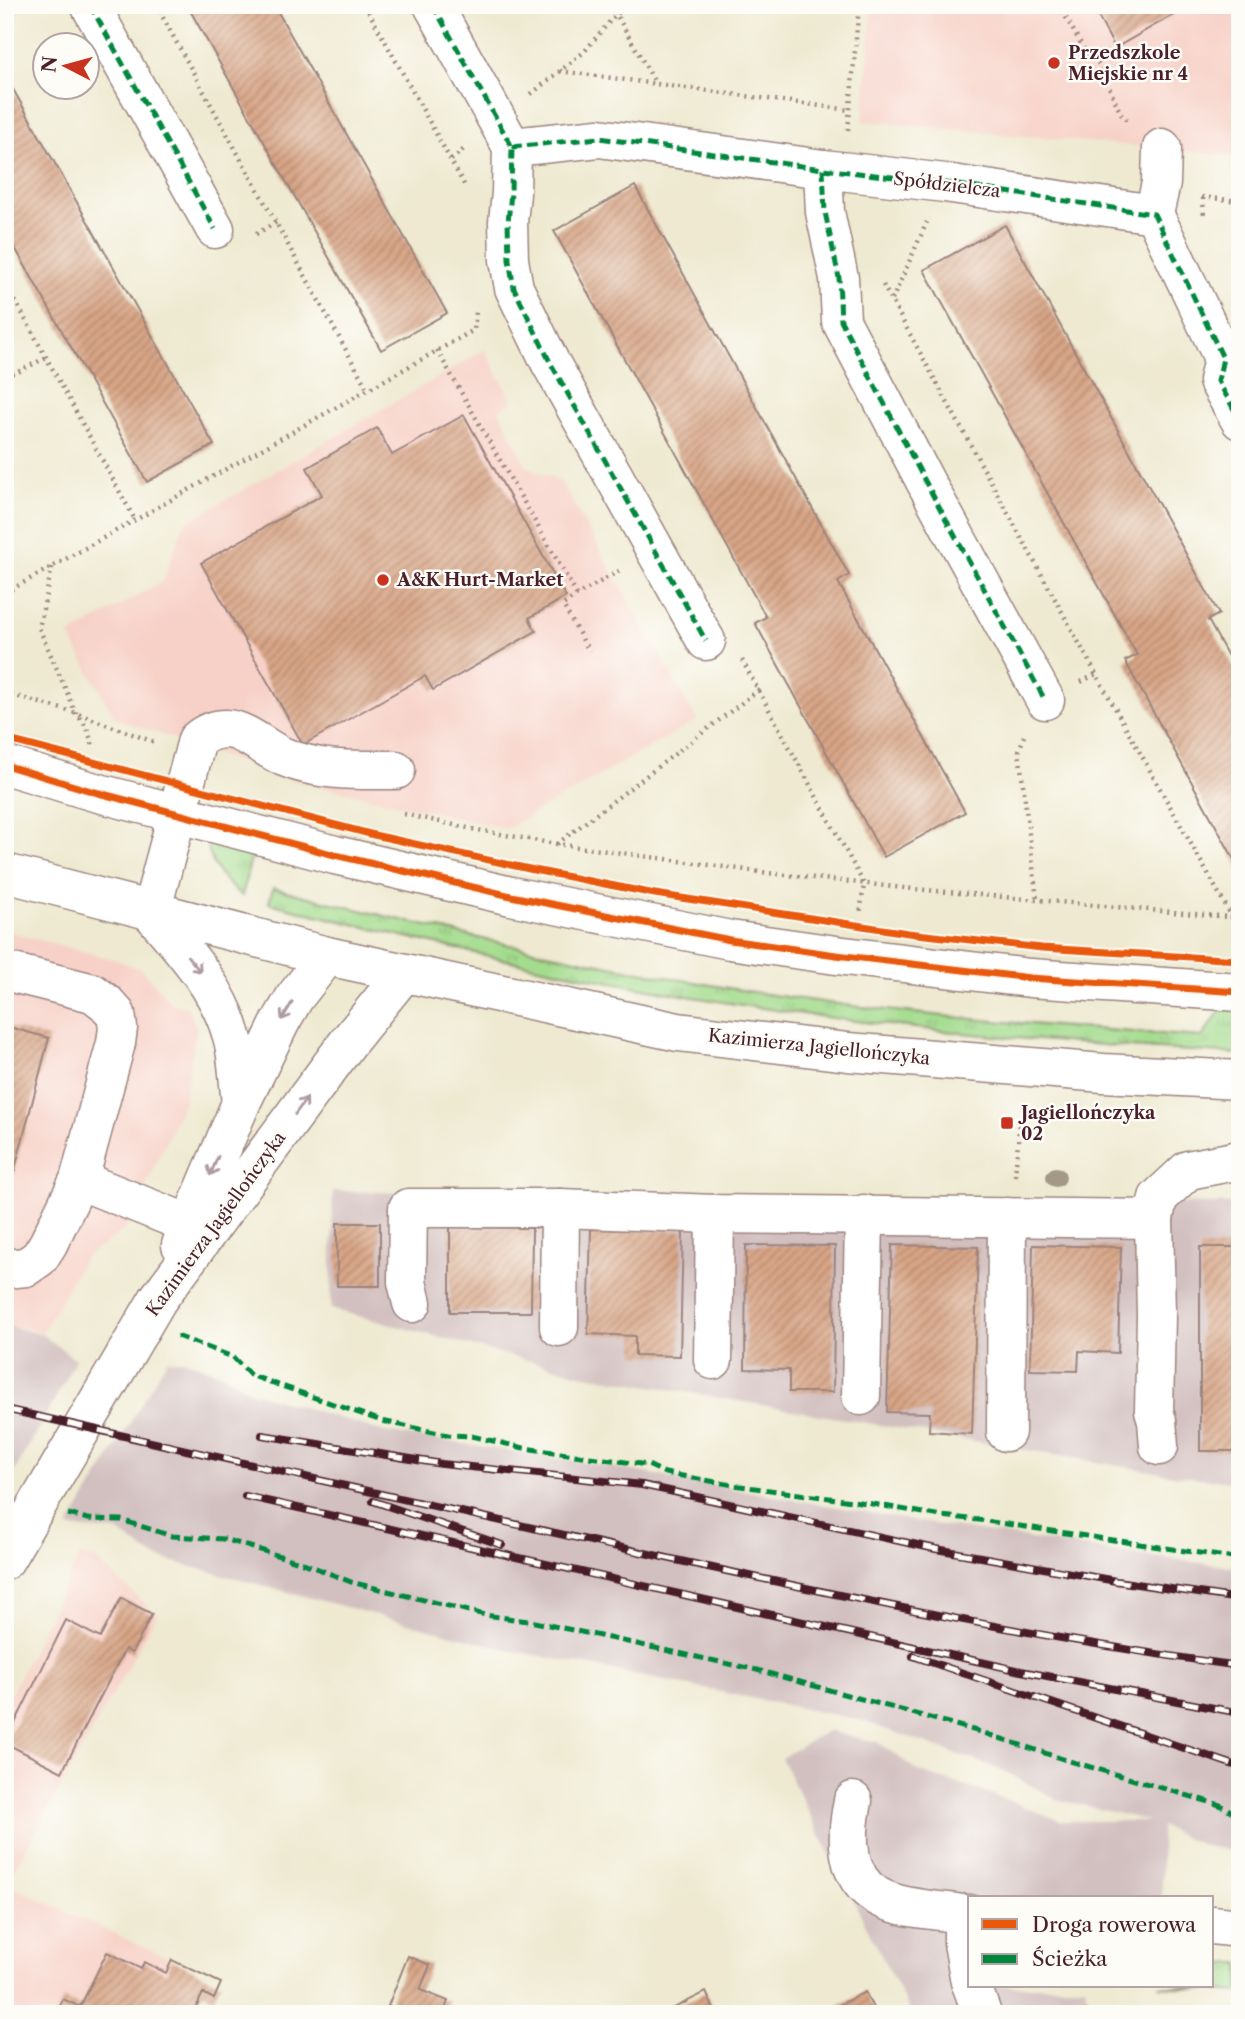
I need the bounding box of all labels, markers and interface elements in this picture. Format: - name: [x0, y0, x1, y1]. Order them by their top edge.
- north arrow: [32, 32, 102, 102]
- place label: Przedszkole Miejskie nr 4: [1068, 42, 1188, 85]
- text: N: [37, 55, 62, 74]
- marker: Przedszkole Miejskie nr 4: [1046, 55, 1062, 71]
- street label: Spółdzielcza: [892, 168, 1002, 203]
- place label: A&K Hurt-Market: [396, 569, 564, 591]
- marker: A&K Hurt-Market: [375, 572, 391, 588]
- one-way arrow: [187, 955, 202, 973]
- one-way arrow: [280, 1001, 294, 1021]
- street label: Kazimierza Jagiellończyka: [707, 1024, 932, 1070]
- one-way arrow: [294, 1097, 308, 1116]
- place label: Jagiellończyka 02: [1018, 1102, 1156, 1145]
- marker: Jagiellończyka 02: [999, 1115, 1015, 1131]
- street label: Kazimierza Jagiellończyka: [142, 1127, 291, 1321]
- one-way arrow: [207, 1154, 220, 1176]
- legend: [968, 1896, 1214, 1988]
- text: Droga rowerowa: [1032, 1912, 1197, 1937]
- text: Ścieżka: [1032, 1946, 1108, 1971]

